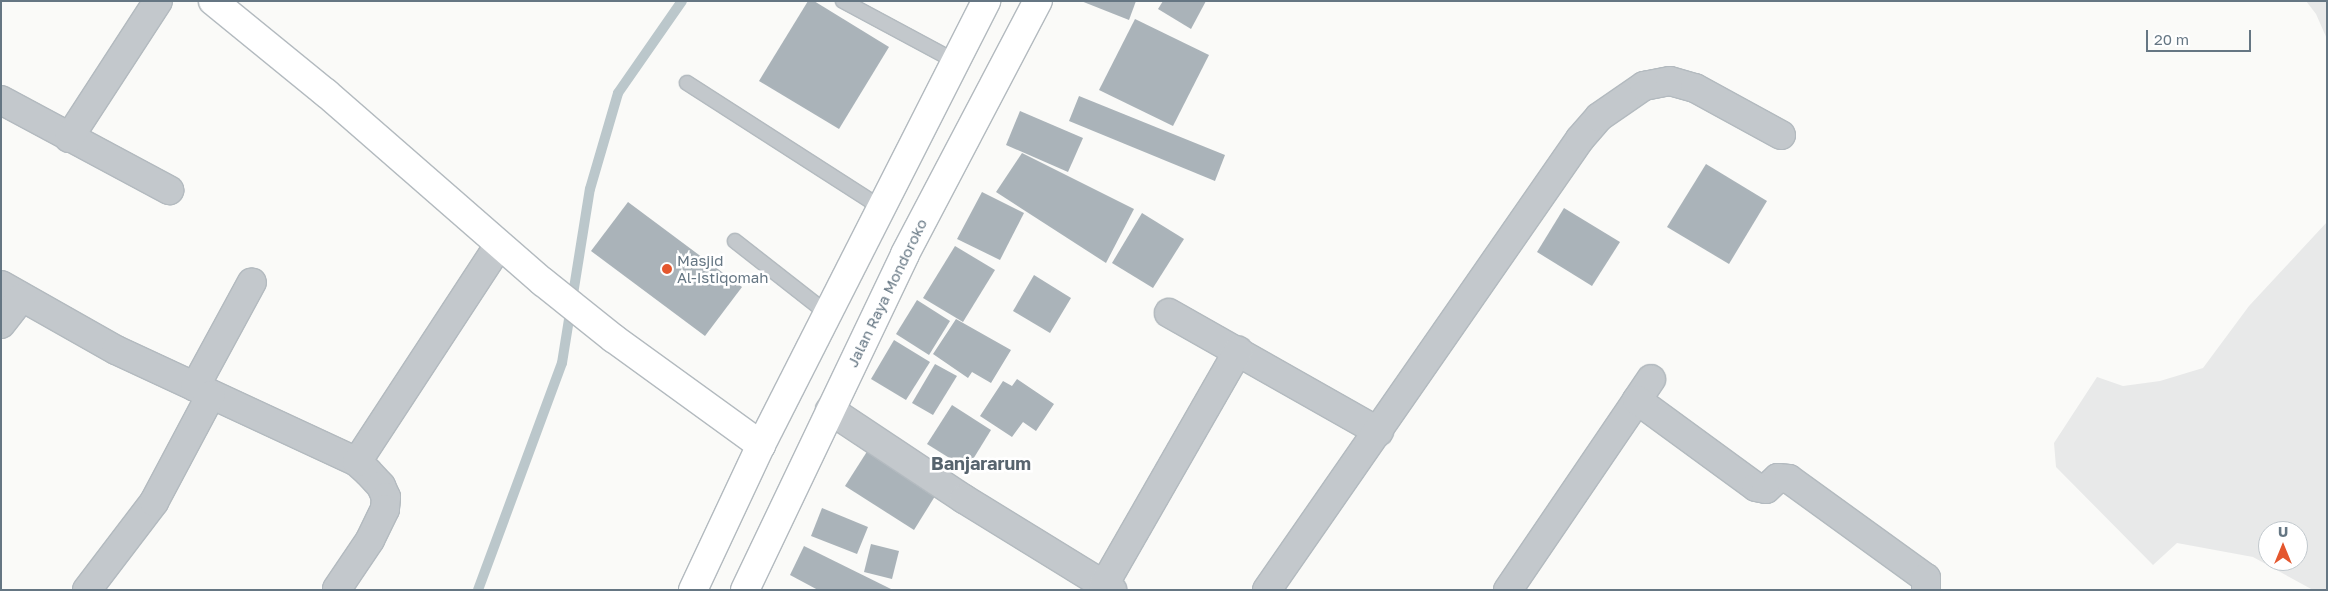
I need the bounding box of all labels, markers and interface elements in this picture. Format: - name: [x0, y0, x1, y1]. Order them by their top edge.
- scale bar: [2148, 20, 2253, 52]
- text: 20 m: [2154, 30, 2189, 48]
- street label: Jalan Raya Mondoroko: [843, 216, 931, 370]
- place label: Masjid Al-Istiqomah: [677, 251, 769, 286]
- marker: Masjid Al-Istiqomah: [661, 263, 673, 275]
- district label: Banjararum: [931, 452, 1031, 474]
- north arrow: [2258, 521, 2308, 571]
- text: U: [2278, 523, 2288, 540]

